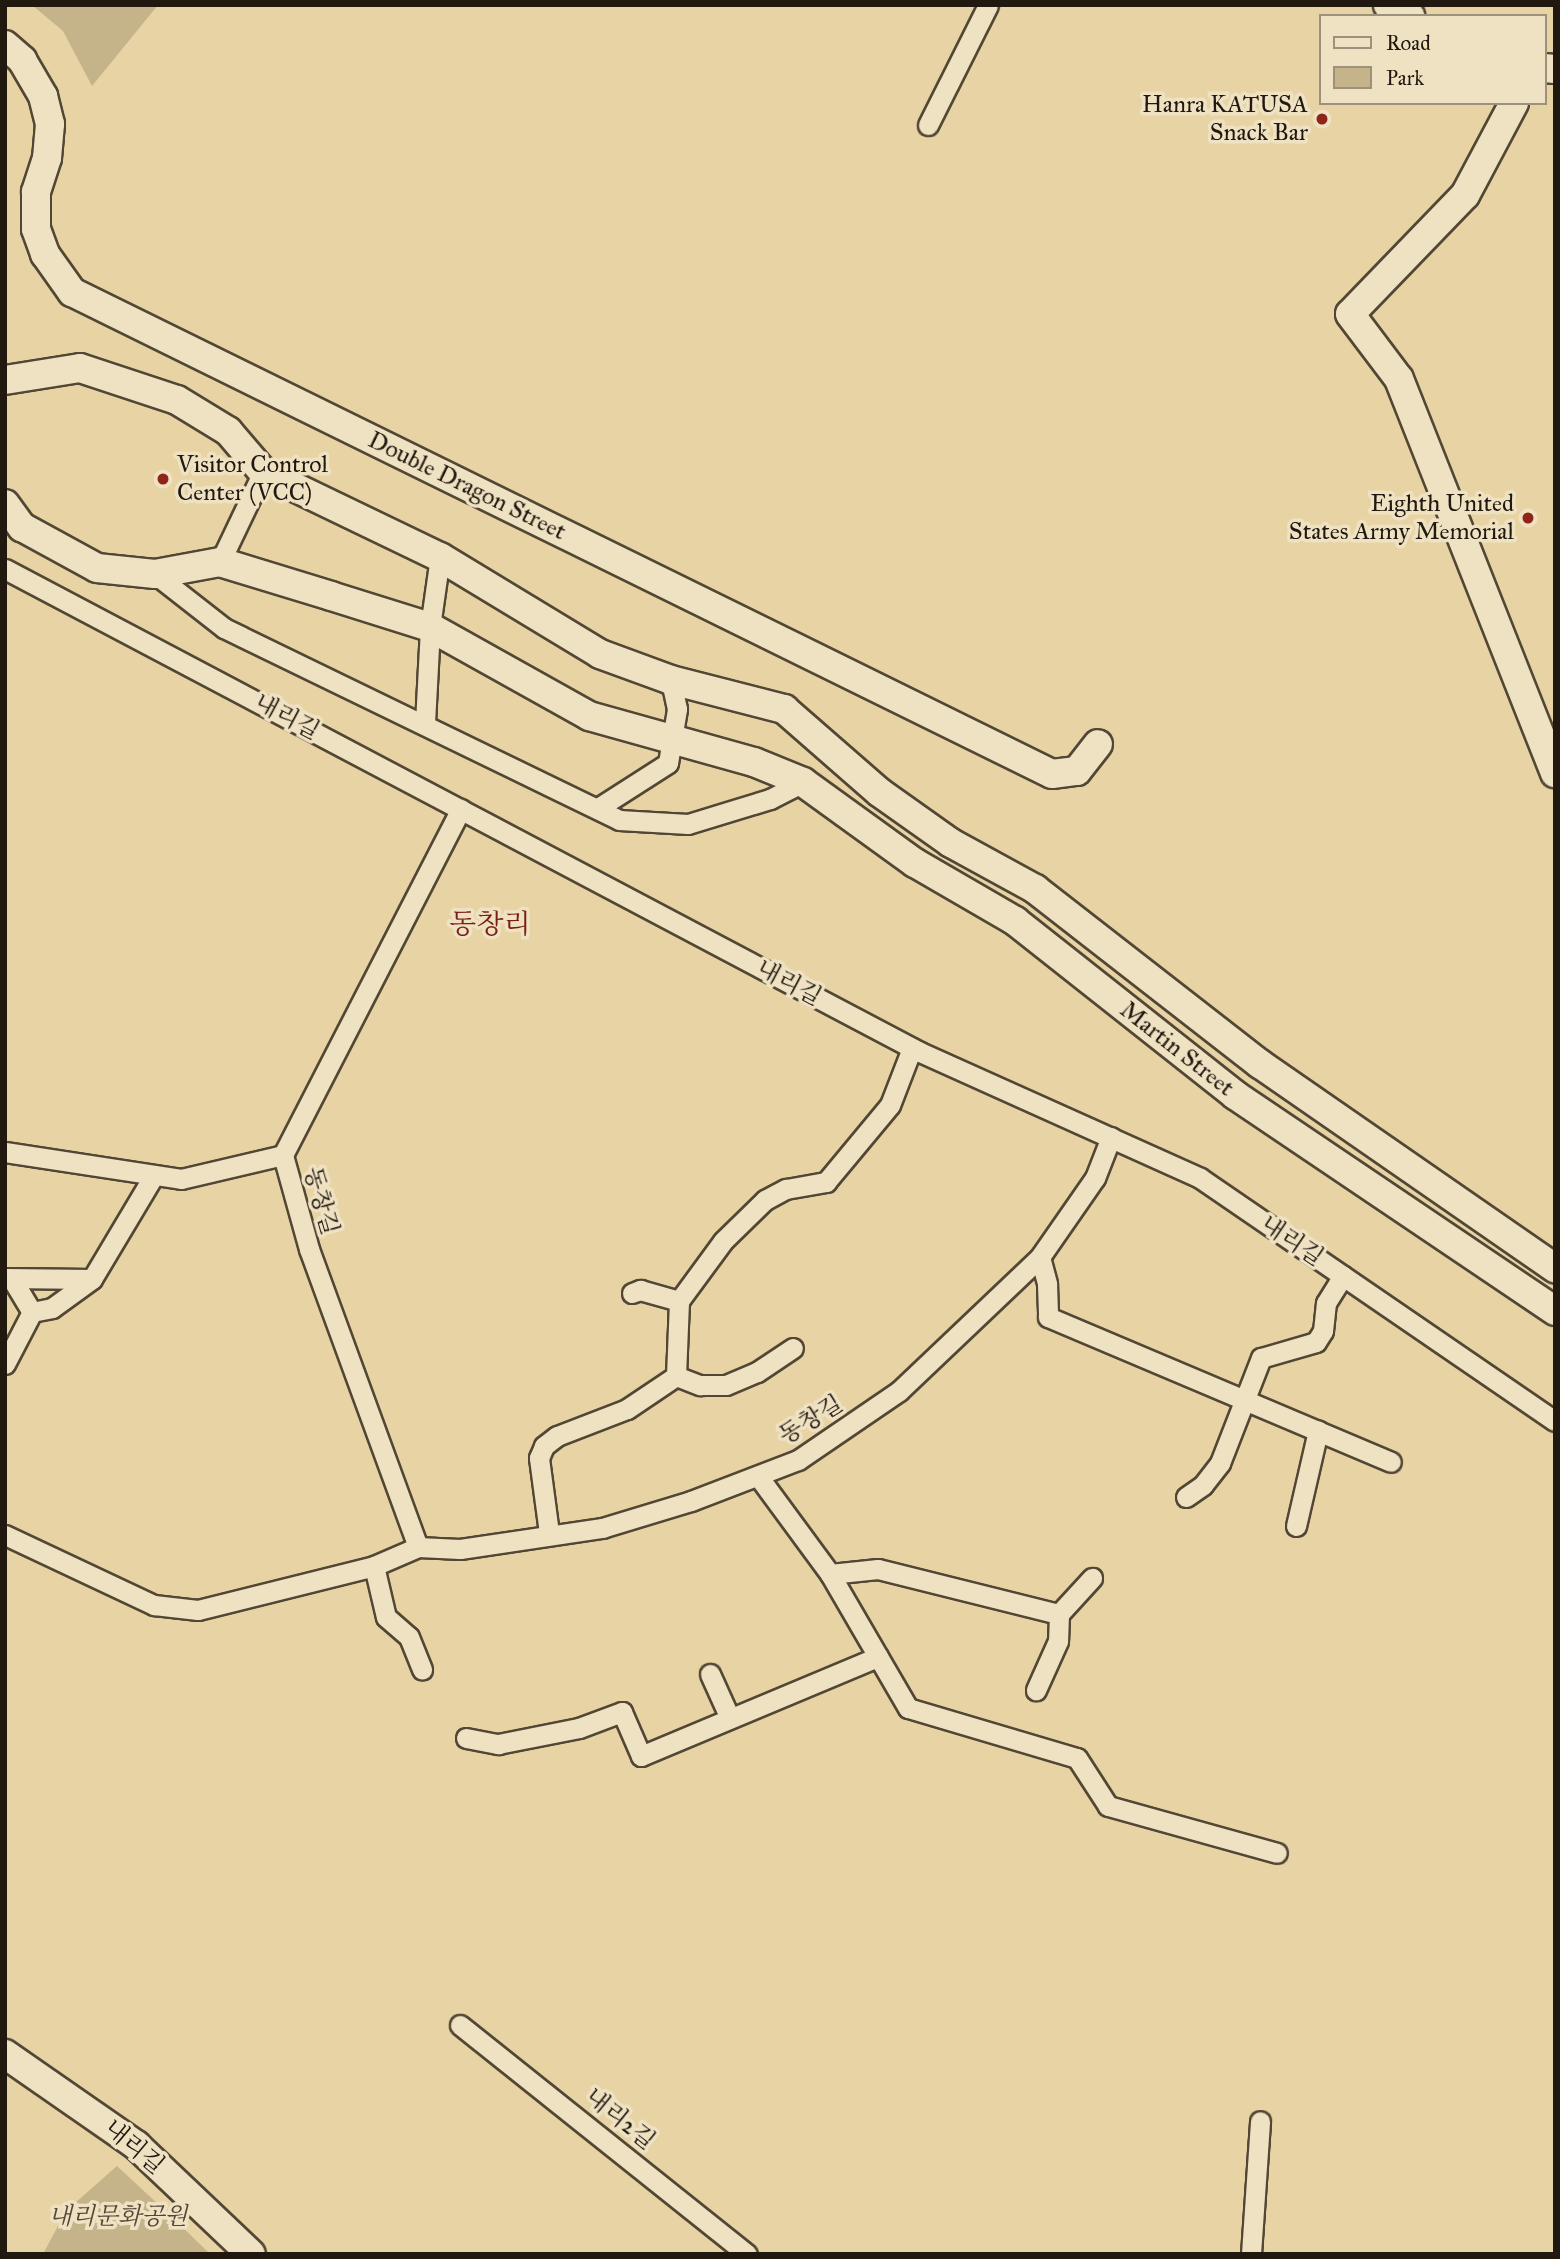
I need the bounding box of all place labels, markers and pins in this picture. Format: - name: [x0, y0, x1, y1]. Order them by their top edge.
- place label: Hanra KATUSA Snack Bar: [1142, 91, 1308, 147]
- marker: Hanra KATUSA Snack Bar: [1314, 111, 1330, 127]
- place label: Visitor Control Center (VCC): [177, 451, 328, 507]
- marker: Visitor Control Center (VCC): [155, 471, 171, 487]
- place label: Eighth United States Army Memorial: [1289, 490, 1514, 546]
- marker: Eighth United States Army Memorial: [1520, 510, 1536, 526]

